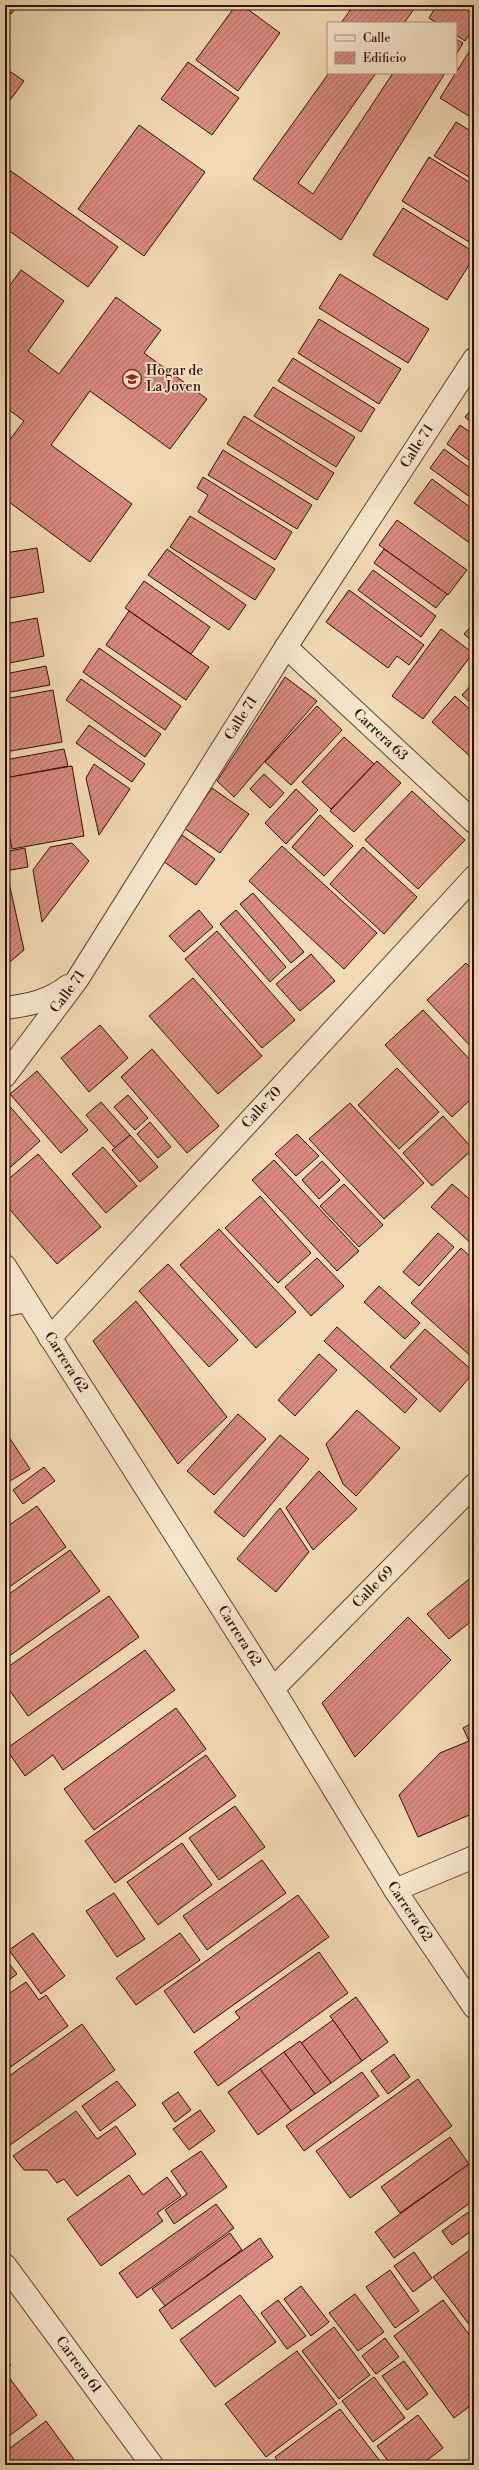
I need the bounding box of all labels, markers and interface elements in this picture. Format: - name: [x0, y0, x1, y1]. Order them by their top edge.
- legend: [327, 22, 457, 74]
- text: Calle: [363, 31, 390, 46]
- text: Edificio: [363, 51, 406, 66]
- place label: Hogar de La Joven: [146, 362, 203, 396]
- school or university icon: Hogar de La Joven: [121, 368, 143, 390]
- street label: Calle 71: [396, 421, 438, 471]
- street label: Calle 71: [221, 693, 262, 744]
- street label: Carrera 63: [349, 705, 412, 765]
- street label: Calle 71: [46, 967, 90, 1017]
- street label: Calle 70: [238, 1083, 286, 1132]
- street label: Carrera 62: [40, 1329, 92, 1396]
- street label: Calle 69: [349, 1562, 398, 1612]
- street label: Carrera 62: [213, 1602, 265, 1670]
- street label: Carrera 62: [383, 1878, 436, 1945]
- street label: Carrera 61: [52, 2333, 105, 2397]

